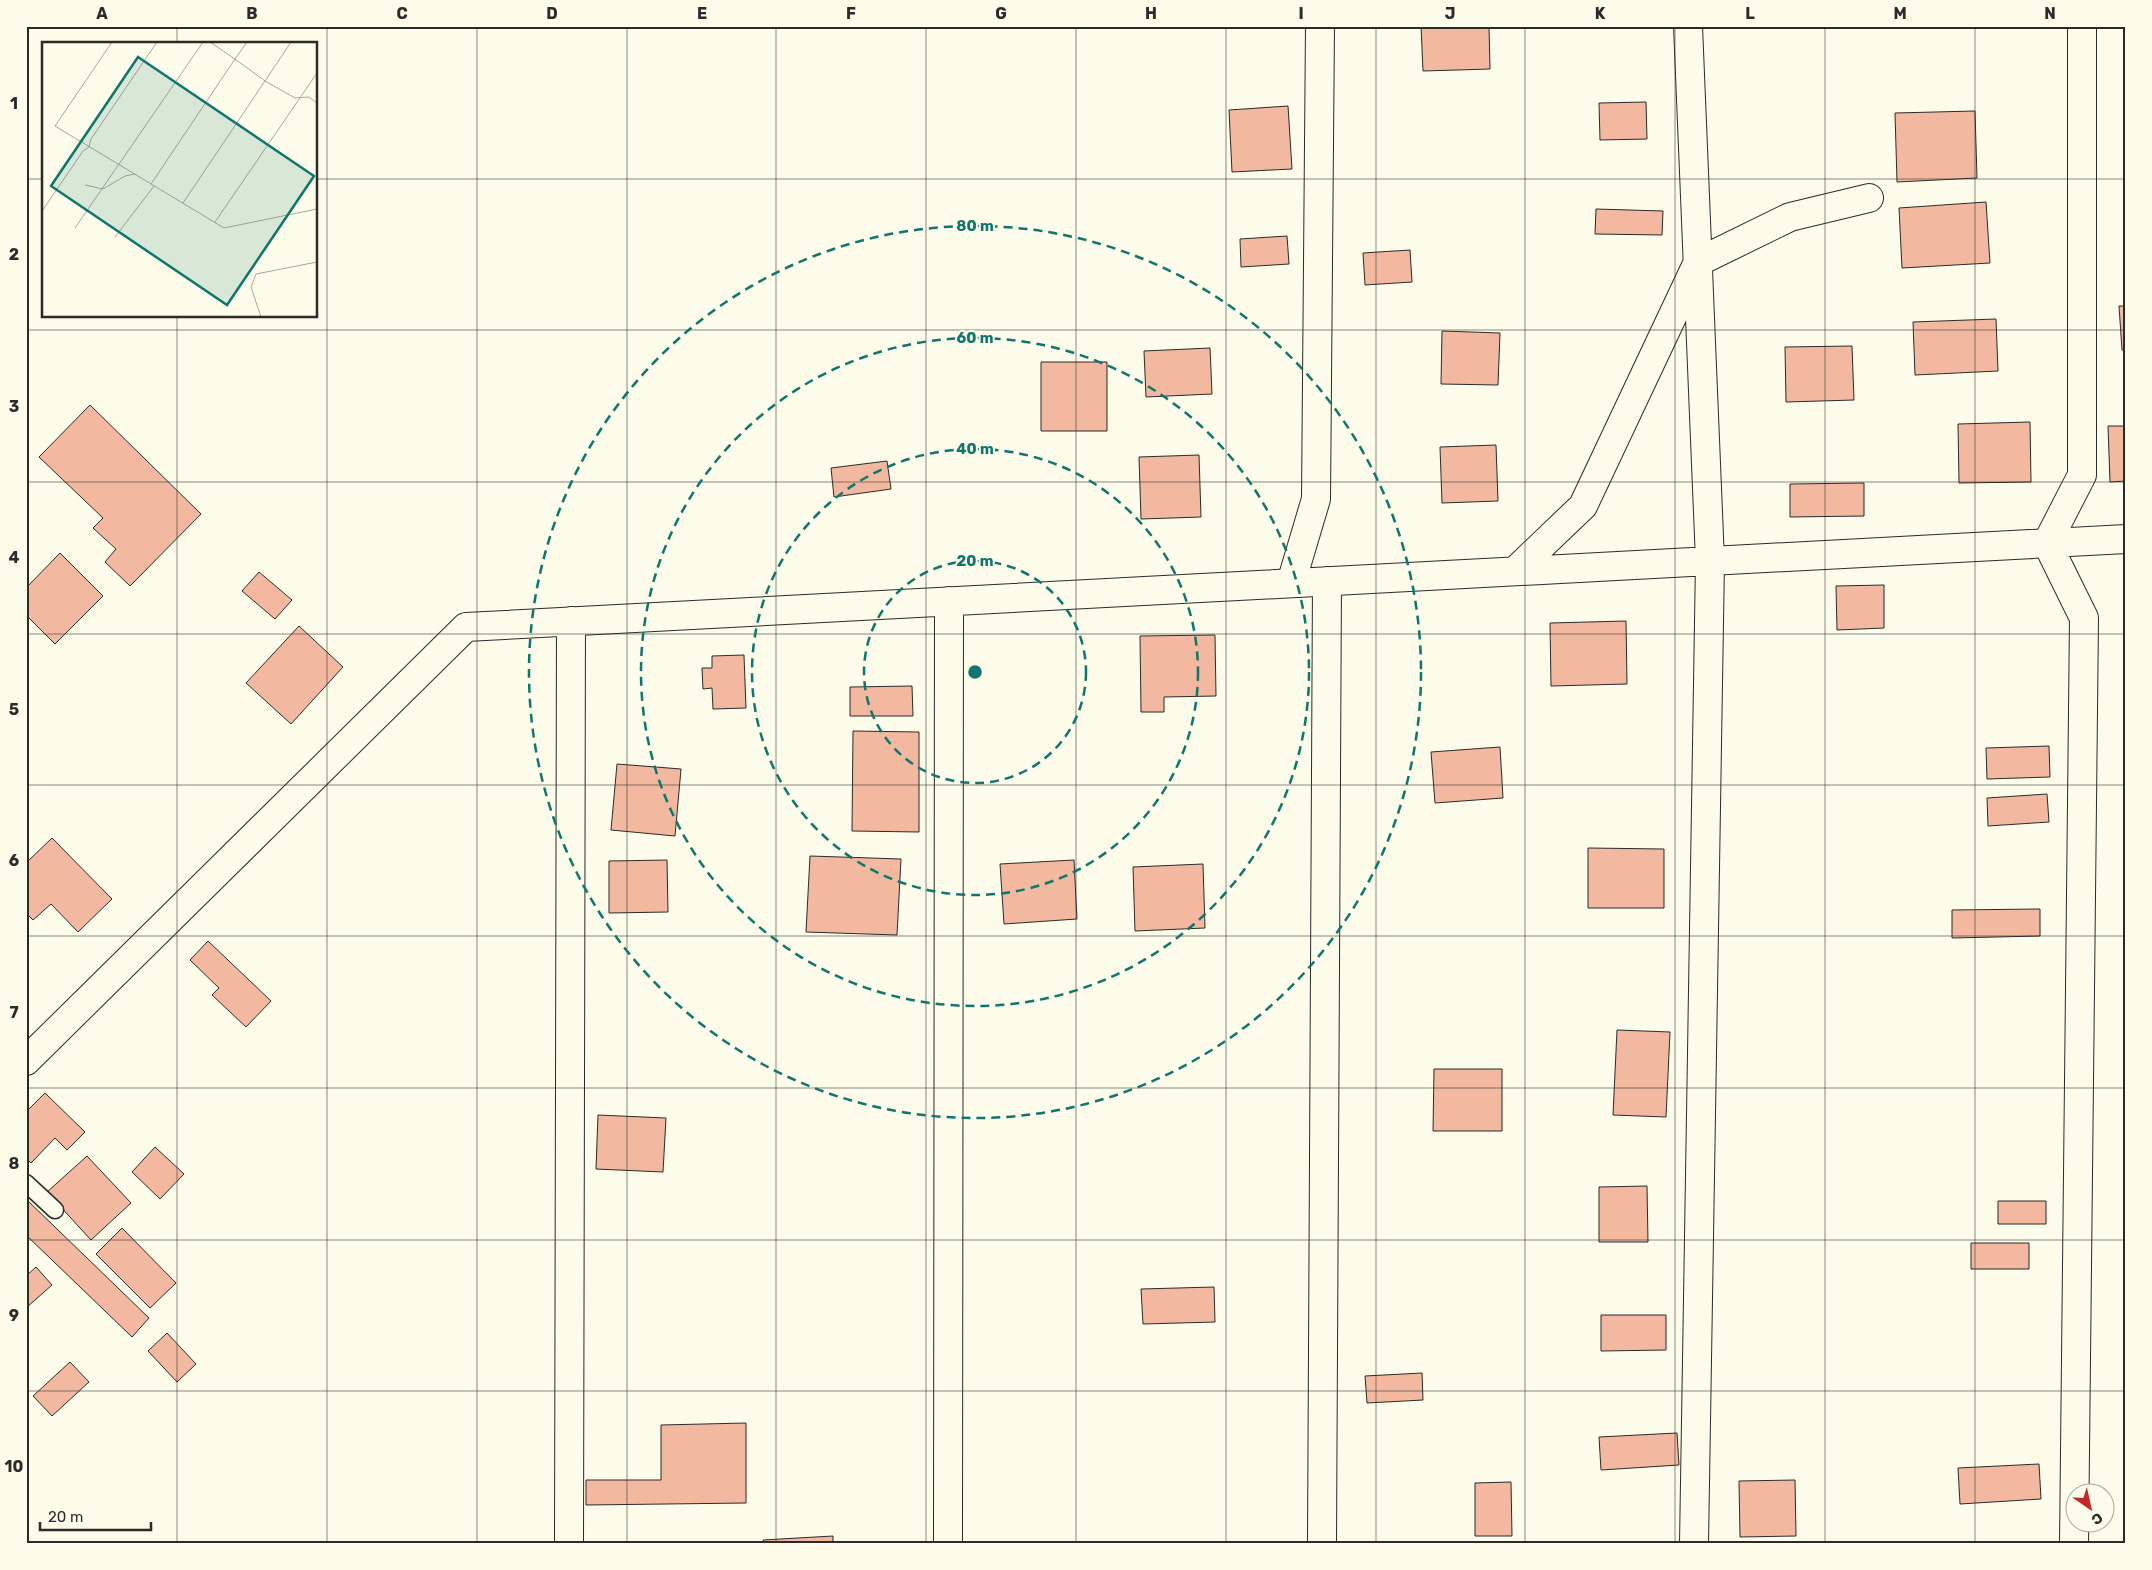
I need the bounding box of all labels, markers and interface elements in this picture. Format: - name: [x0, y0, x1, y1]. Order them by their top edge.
- text: A: [96, 4, 108, 23]
- text: B: [246, 4, 258, 23]
- text: C: [396, 4, 408, 23]
- text: D: [546, 4, 558, 23]
- text: E: [697, 4, 707, 23]
- text: F: [846, 4, 856, 23]
- text: G: [995, 4, 1007, 23]
- text: H: [1145, 4, 1157, 23]
- text: I: [1298, 4, 1304, 23]
- text: J: [1445, 4, 1455, 23]
- text: K: [1595, 4, 1606, 23]
- text: L: [1745, 4, 1755, 23]
- text: M: [1893, 4, 1907, 23]
- text: N: [2044, 4, 2056, 23]
- inset map: [42, 42, 318, 318]
- text: 1: [10, 94, 18, 113]
- text: 80 m: [956, 217, 994, 235]
- text: 2: [9, 245, 19, 264]
- text: 60 m: [957, 329, 993, 347]
- text: 3: [9, 397, 19, 416]
- text: 40 m: [956, 440, 994, 458]
- text: 4: [9, 548, 20, 567]
- text: 20 m: [957, 552, 993, 570]
- centre of rings: [966, 663, 984, 681]
- text: 5: [9, 700, 19, 719]
- text: 6: [9, 851, 19, 870]
- text: 7: [9, 1003, 19, 1022]
- text: 8: [9, 1154, 20, 1173]
- text: 9: [9, 1306, 19, 1325]
- text: 10: [5, 1457, 24, 1476]
- north arrow: [2064, 1482, 2114, 1532]
- scale bar: [40, 1500, 151, 1532]
- text: 20 m: [48, 1508, 83, 1526]
- text: С: [2088, 1509, 2106, 1528]

